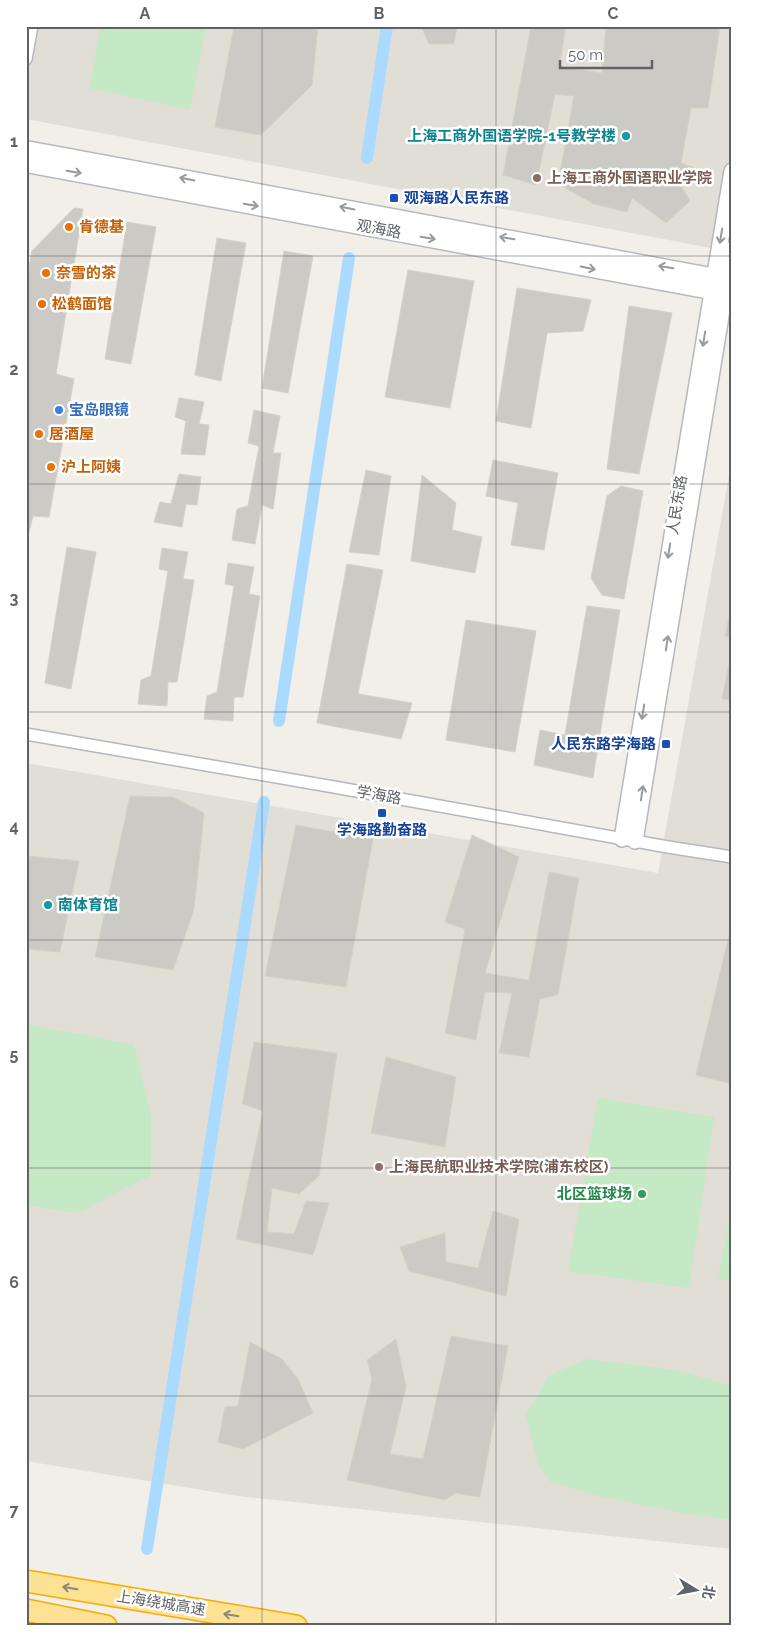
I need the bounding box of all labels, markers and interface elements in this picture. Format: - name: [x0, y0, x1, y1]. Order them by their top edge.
- text: A: [140, 4, 151, 23]
- text: B: [374, 4, 385, 23]
- text: C: [608, 4, 619, 23]
- scale bar: [560, 38, 653, 70]
- text: 50 m: [568, 46, 603, 64]
- place label: 上海工商外国语学院-1号教学楼: [407, 127, 616, 145]
- marker: 上海工商外国语学院-1号教学楼: [620, 130, 632, 142]
- text: 1: [10, 132, 18, 151]
- one-way arrow: [66, 168, 82, 178]
- place label: 上海工商外国语职业学院: [547, 169, 712, 187]
- marker: 上海工商外国语职业学院: [531, 172, 543, 184]
- one-way arrow: [180, 173, 196, 183]
- place label: 观海路人民东路: [404, 189, 509, 207]
- marker: 观海路人民东路: [388, 192, 400, 204]
- one-way arrow: [243, 201, 259, 211]
- one-way arrow: [339, 203, 355, 213]
- street label: 观海路: [355, 216, 403, 242]
- place label: 肯德基: [79, 218, 124, 236]
- marker: 肯德基: [63, 221, 75, 233]
- one-way arrow: [716, 228, 726, 244]
- one-way arrow: [499, 232, 515, 242]
- one-way arrow: [420, 234, 436, 243]
- one-way arrow: [659, 262, 675, 272]
- one-way arrow: [580, 263, 596, 273]
- place label: 奈雪的茶: [56, 264, 117, 282]
- marker: 奈雪的茶: [40, 267, 52, 279]
- place label: 松鹤面馆: [52, 295, 112, 313]
- marker: 松鹤面馆: [36, 298, 48, 310]
- one-way arrow: [699, 331, 709, 347]
- text: 2: [9, 360, 19, 379]
- place label: 宝岛眼镜: [69, 401, 129, 419]
- marker: 宝岛眼镜: [53, 404, 65, 416]
- place label: 居酒屋: [49, 425, 94, 443]
- marker: 居酒屋: [33, 428, 45, 440]
- place label: 沪上阿姨: [61, 458, 121, 476]
- marker: 沪上阿姨: [45, 461, 57, 473]
- street label: 人民东路: [663, 474, 691, 536]
- one-way arrow: [664, 543, 674, 559]
- text: 3: [10, 589, 19, 608]
- one-way arrow: [662, 635, 672, 651]
- one-way arrow: [638, 703, 648, 719]
- place label: 人民东路学海路: [551, 735, 656, 753]
- marker: 人民东路学海路: [660, 738, 672, 750]
- street label: 学海路: [355, 782, 403, 808]
- one-way arrow: [638, 786, 648, 802]
- marker: 学海路勤奋路: [376, 807, 388, 819]
- text: 4: [9, 817, 19, 836]
- place label: 学海路勤奋路: [337, 821, 427, 839]
- place label: 南体育馆: [58, 896, 118, 914]
- marker: 南体育馆: [42, 899, 54, 911]
- text: 5: [10, 1045, 19, 1064]
- place label: 上海民航职业技术学院(浦东校区): [389, 1158, 609, 1176]
- marker: 上海民航职业技术学院(浦东校区): [373, 1161, 385, 1173]
- place label: 北区篮球场: [557, 1185, 632, 1203]
- marker: 北区篮球场: [636, 1188, 648, 1200]
- text: 6: [9, 1273, 19, 1292]
- text: 7: [10, 1501, 19, 1520]
- north arrow: [670, 1564, 720, 1614]
- one-way arrow: [63, 1583, 79, 1593]
- text: 北: [700, 1584, 718, 1601]
- street label: 上海绕城高速: [115, 1587, 207, 1619]
- one-way arrow: [223, 1609, 239, 1619]

